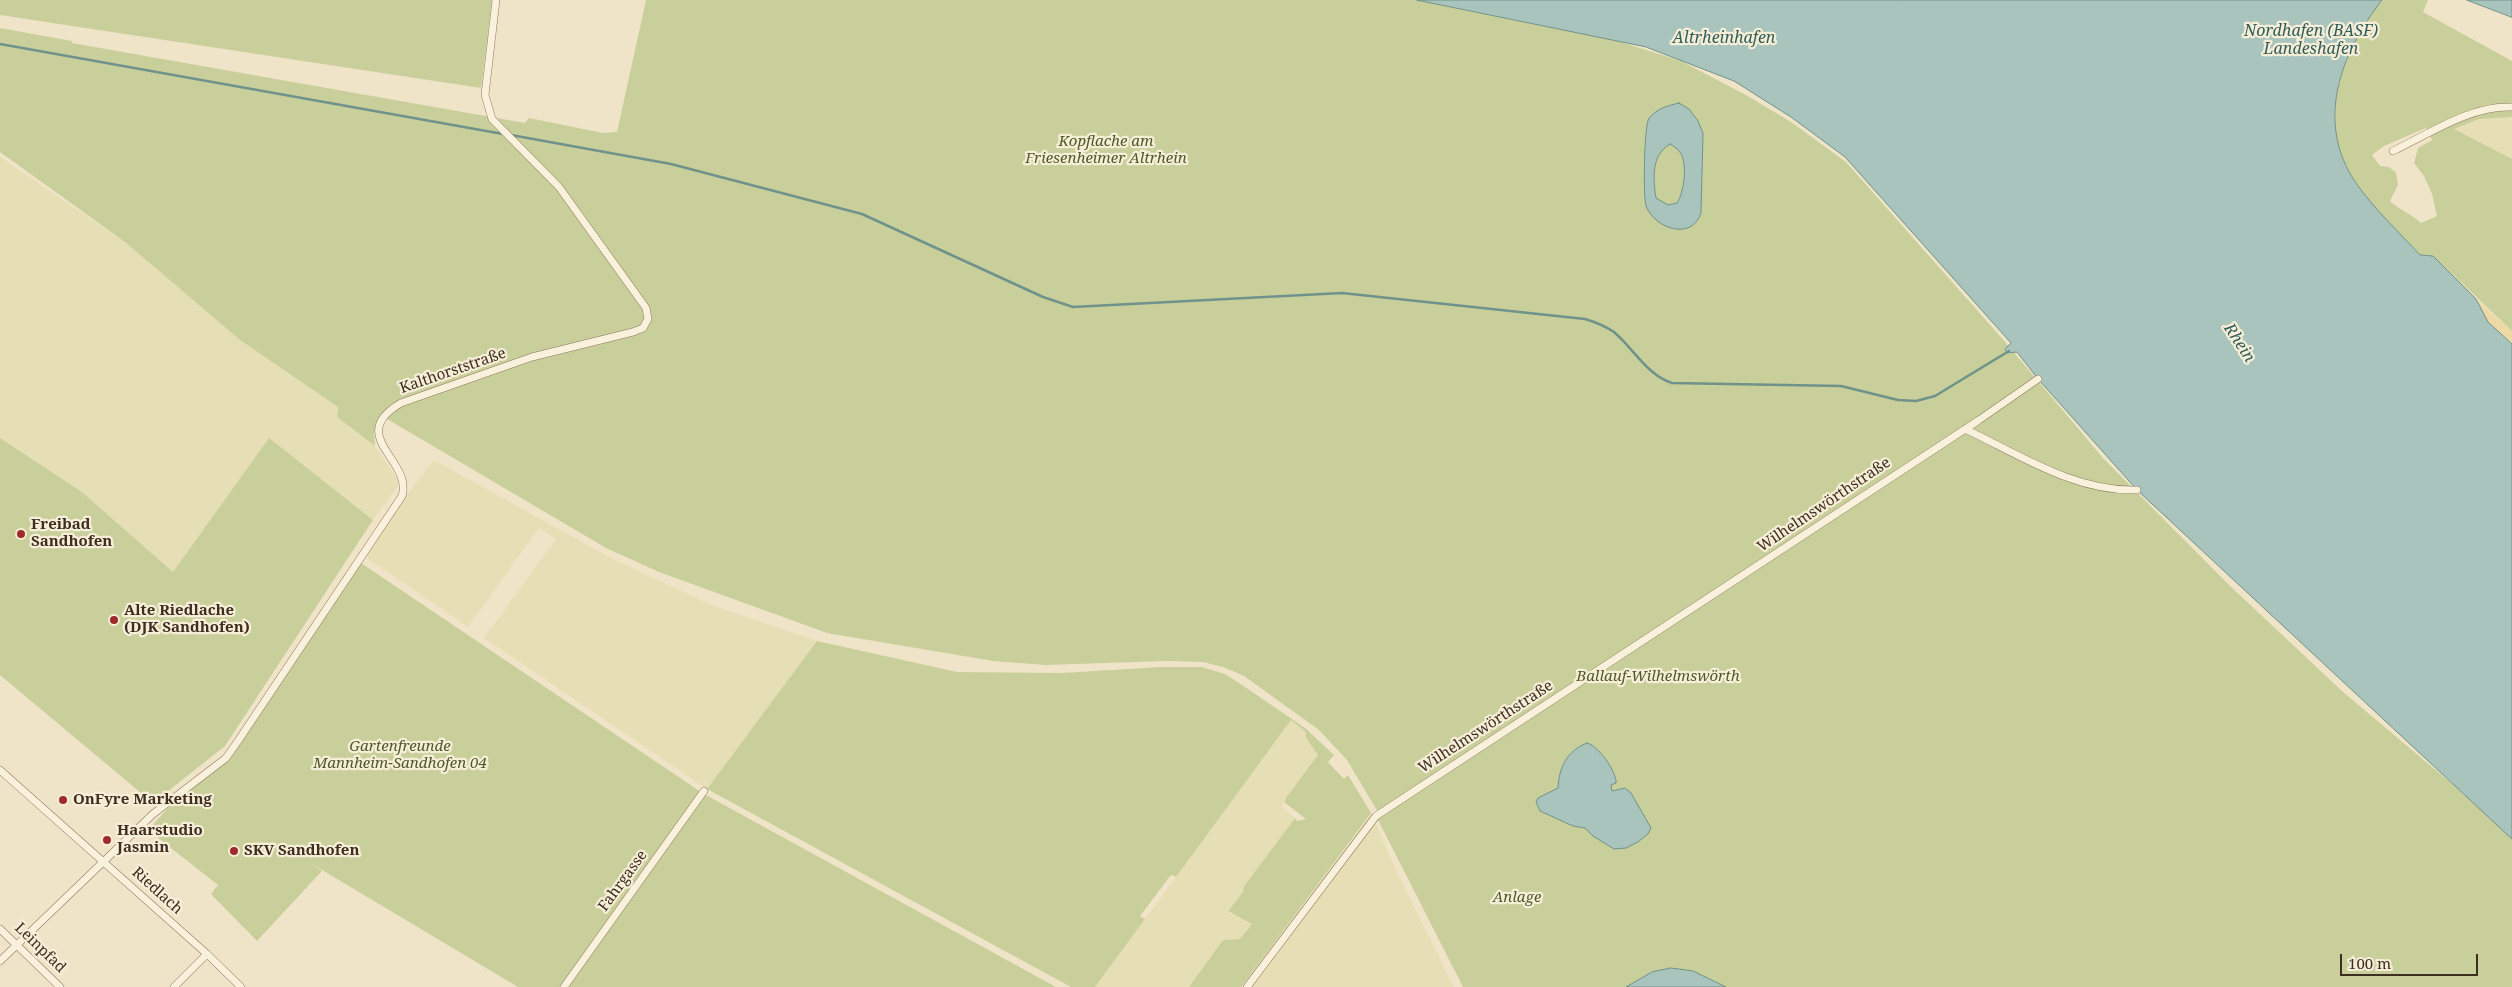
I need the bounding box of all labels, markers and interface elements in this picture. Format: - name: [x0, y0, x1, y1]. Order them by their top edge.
- water label: Nordhafen (BASF) Landeshafen: [2244, 21, 2378, 59]
- water label: Altrheinhafen: [1673, 28, 1775, 48]
- park label: Kopflache am Friesenheimer Altrhein: [1025, 133, 1187, 168]
- water label: Rhein: [2219, 320, 2259, 366]
- street label: Kalthorststraße: [398, 344, 508, 398]
- street label: Wilhelmswörthstraße: [1754, 454, 1894, 556]
- place label: Freibad Sandhofen: [31, 516, 112, 551]
- marker: Freibad Sandhofen: [15, 528, 27, 540]
- place label: Alte Riedlache (DJK Sandhofen): [124, 602, 250, 637]
- marker: Alte Riedlache (DJK Sandhofen): [108, 614, 120, 626]
- park label: Ballauf-Wilhelmswörth: [1576, 668, 1740, 686]
- street label: Wilhelmswörthstraße: [1415, 677, 1557, 777]
- park label: Gartenfreunde Mannheim-Sandhofen 04: [313, 738, 487, 773]
- place label: OnFyre Marketing: [73, 791, 212, 809]
- marker: OnFyre Marketing: [57, 794, 69, 806]
- place label: Haarstudio Jasmin: [117, 822, 203, 857]
- marker: Haarstudio Jasmin: [101, 834, 113, 846]
- place label: SKV Sandhofen: [244, 842, 359, 860]
- marker: SKV Sandhofen: [228, 845, 240, 857]
- street label: Fahrgasse: [595, 847, 651, 915]
- street label: Riedlach: [128, 864, 186, 918]
- park label: Anlage: [1493, 889, 1541, 907]
- street label: Leinpfad: [11, 919, 69, 977]
- scale bar: [2342, 944, 2480, 976]
- text: 100 m: [2348, 953, 2391, 973]

